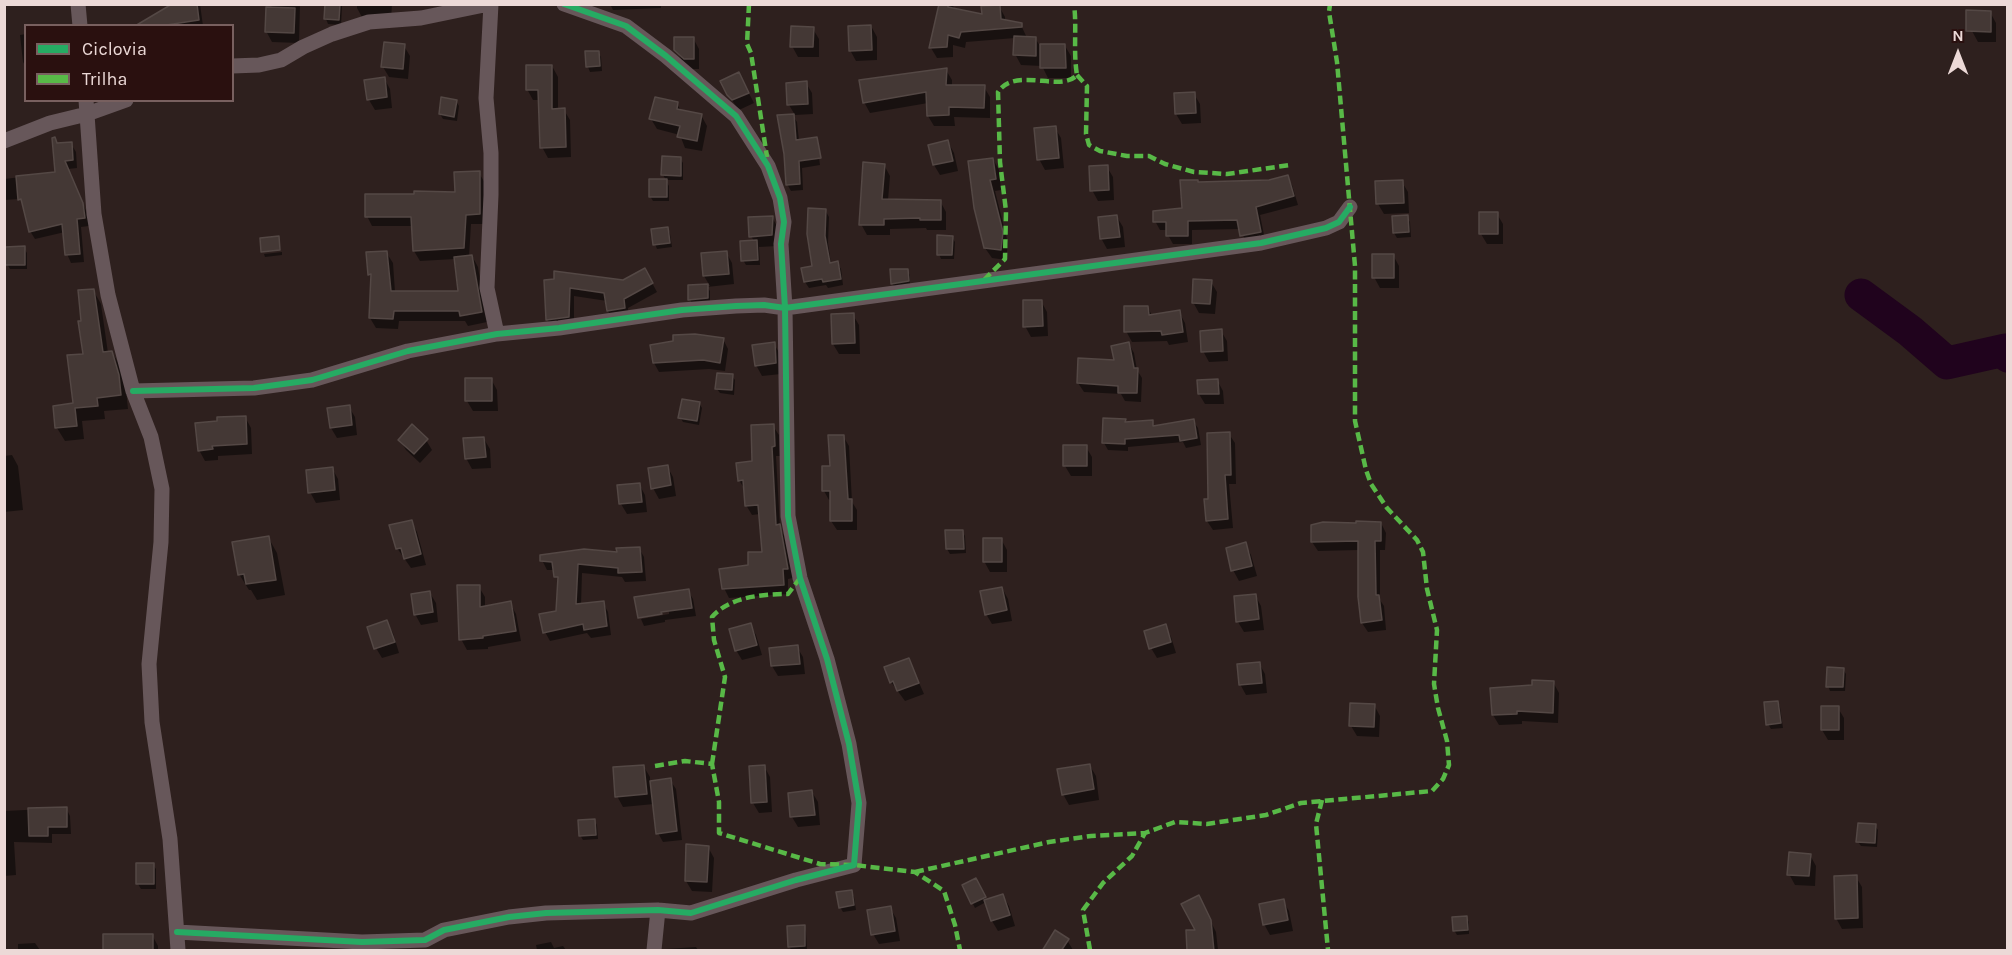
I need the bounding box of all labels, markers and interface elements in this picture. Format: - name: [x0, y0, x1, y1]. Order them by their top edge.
- legend: [24, 24, 234, 102]
- north arrow: [1928, 24, 1988, 84]
- text: N: [1952, 26, 1964, 45]
- text: Ciclovia: [82, 38, 147, 60]
- text: Trilha: [82, 68, 127, 90]

